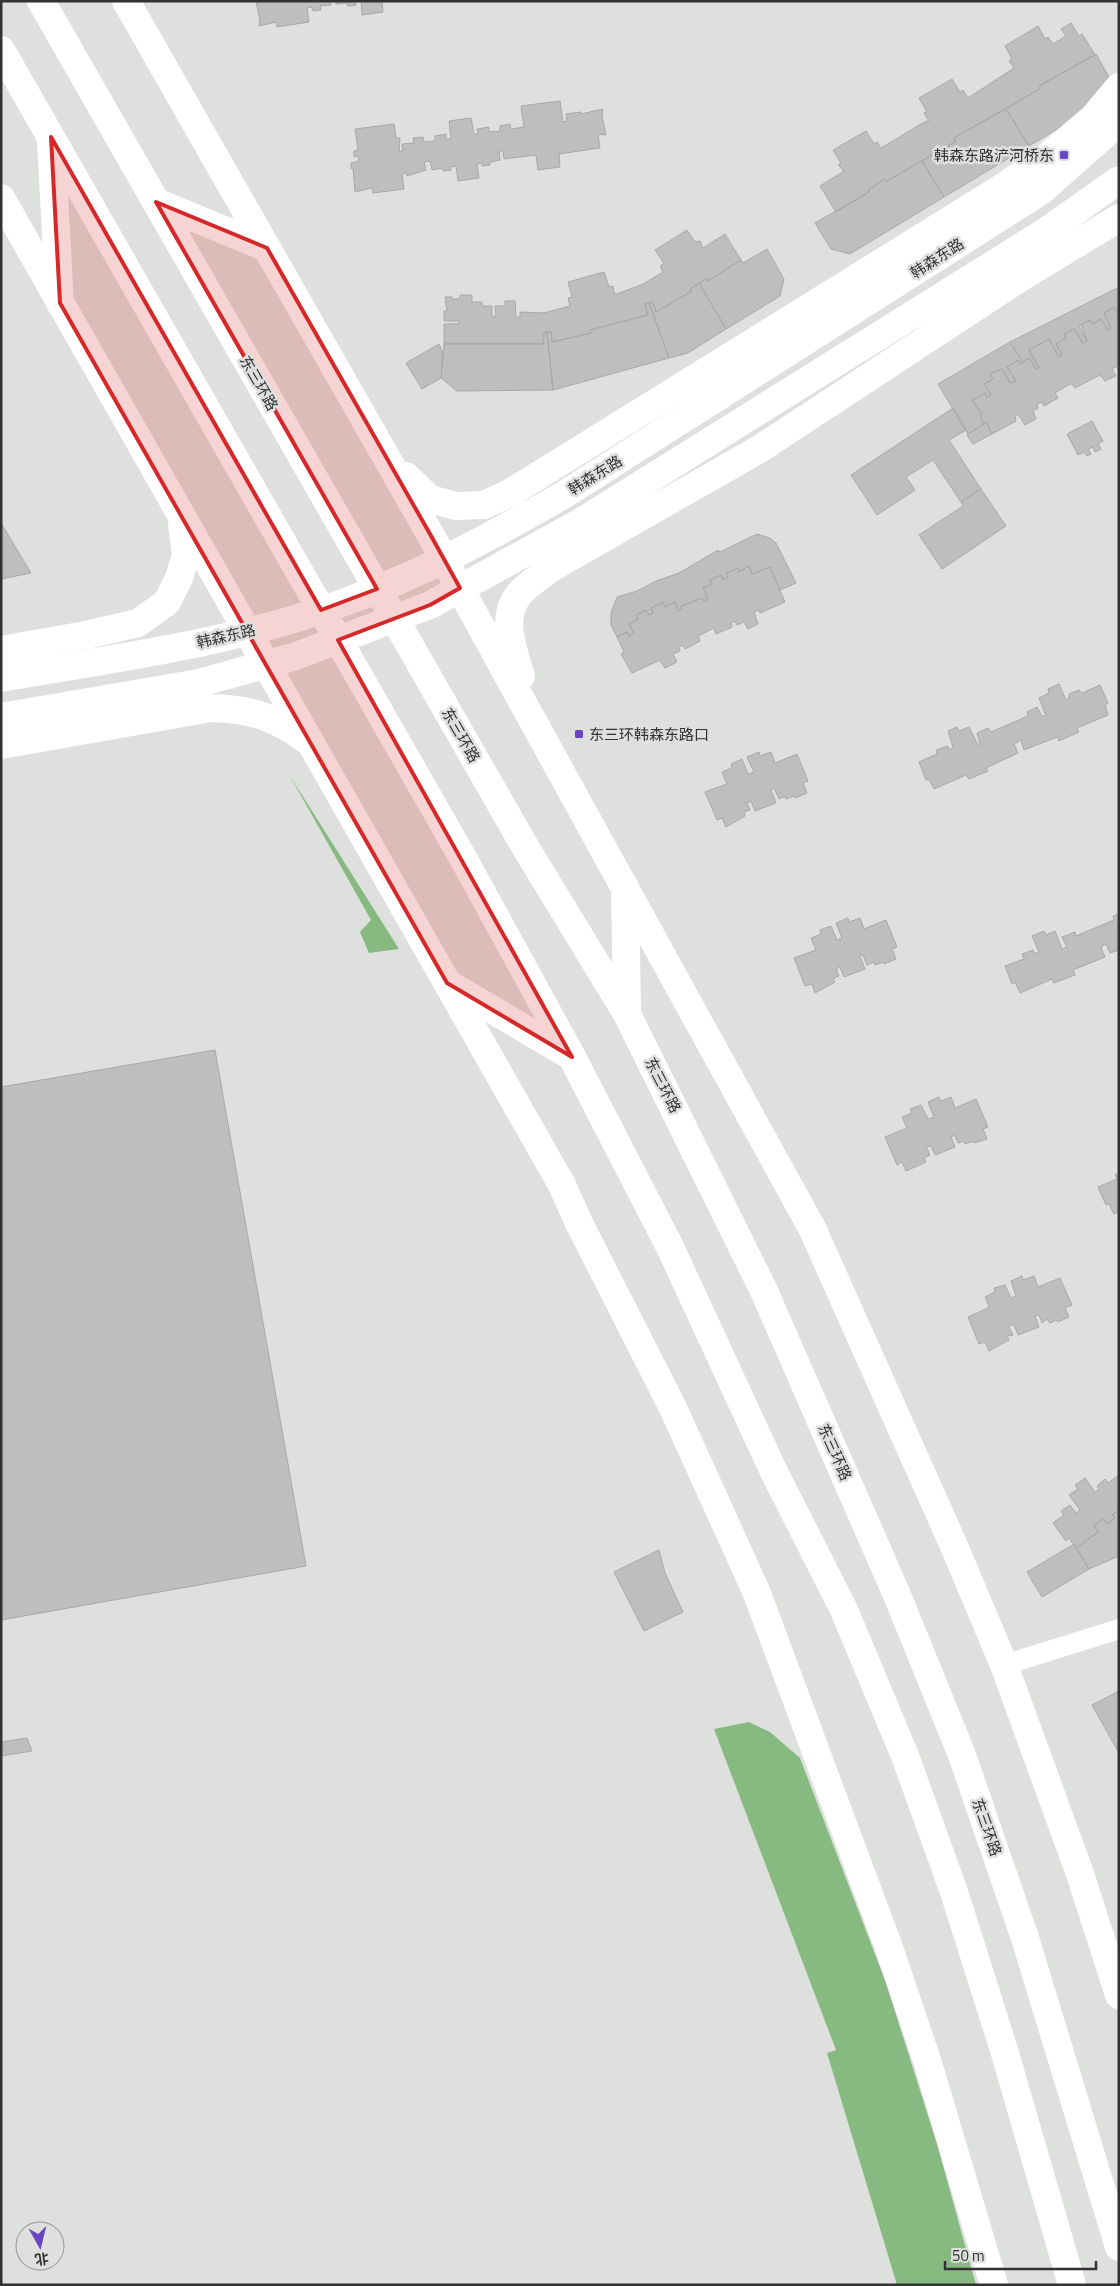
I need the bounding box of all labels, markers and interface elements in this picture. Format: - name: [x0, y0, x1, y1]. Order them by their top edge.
- place label: 韩森东路浐河桥东: [934, 144, 1054, 167]
- marker: 韩森东路浐河桥东: [1058, 149, 1070, 161]
- street label: 韩森东路: [906, 232, 968, 284]
- street label: 东三环路: [234, 351, 284, 415]
- street label: 韩森东路: [563, 449, 627, 501]
- street label: 韩森东路: [194, 618, 258, 654]
- street label: 东三环路: [436, 703, 486, 767]
- place label: 东三环韩森东路口: [589, 723, 709, 746]
- marker: 东三环韩森东路口: [573, 728, 585, 740]
- street label: 东三环路: [639, 1053, 687, 1117]
- street label: 东三环路: [812, 1420, 858, 1484]
- street label: 东三环路: [966, 1795, 1008, 1859]
- north arrow: [15, 2221, 65, 2271]
- scale bar: [945, 2238, 1096, 2270]
- text: 50 m: [952, 2244, 985, 2267]
- text: 北: [33, 2248, 50, 2271]

